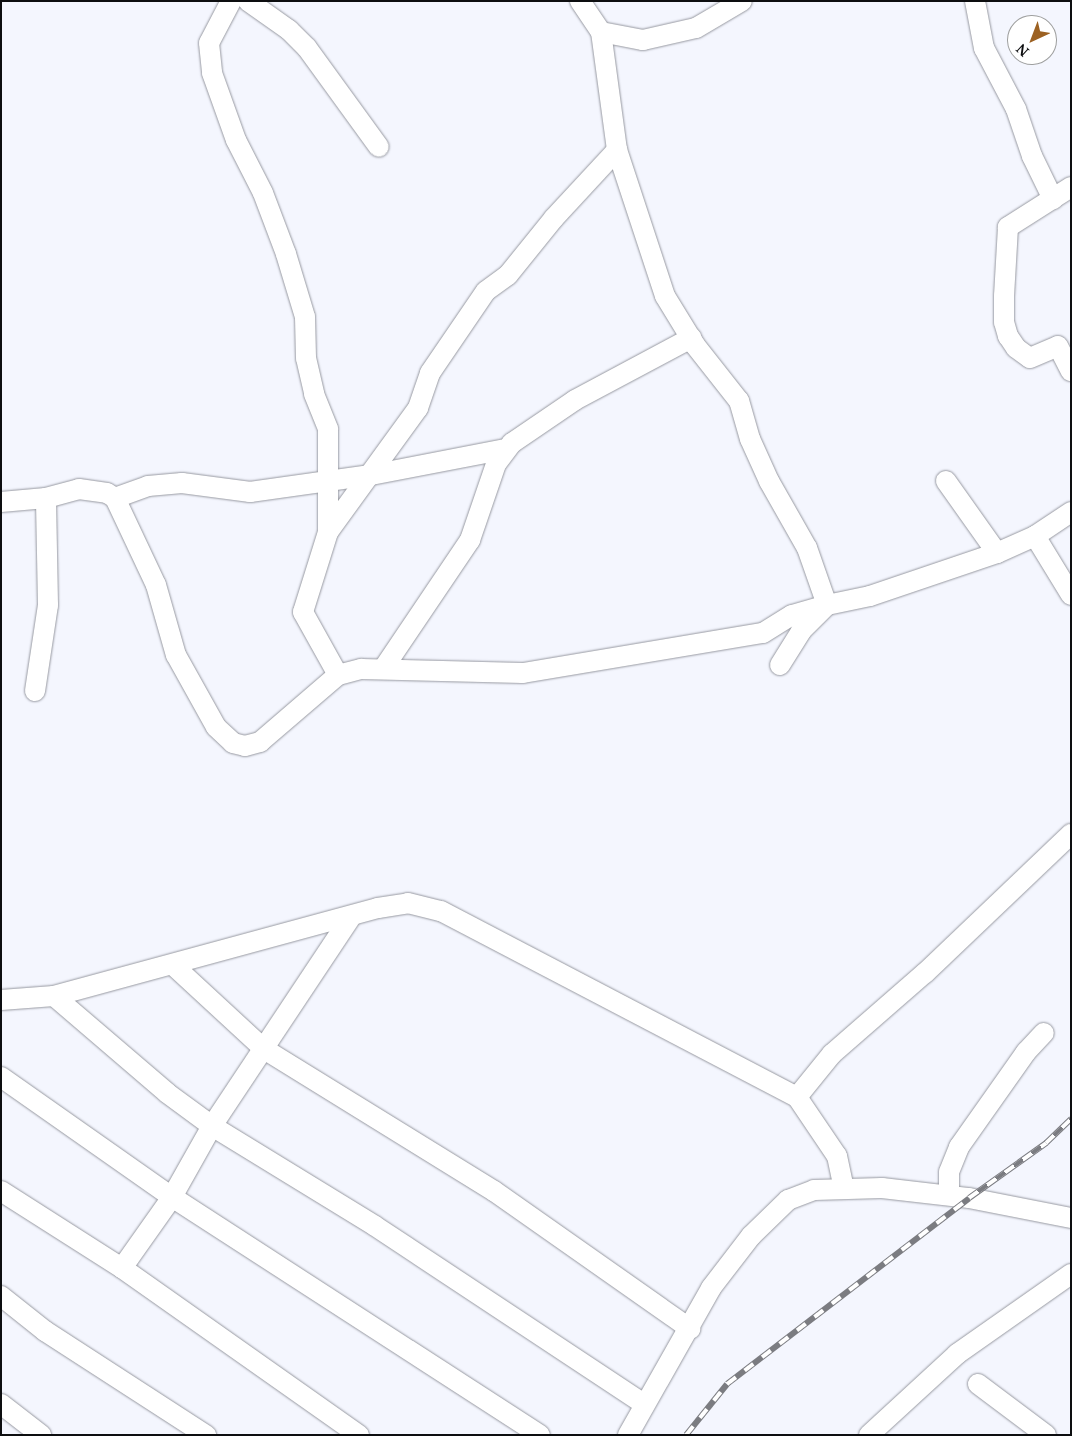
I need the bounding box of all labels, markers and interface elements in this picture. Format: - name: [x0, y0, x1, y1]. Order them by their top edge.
- north arrow: [1007, 15, 1057, 65]
- text: N: [1012, 40, 1033, 61]

